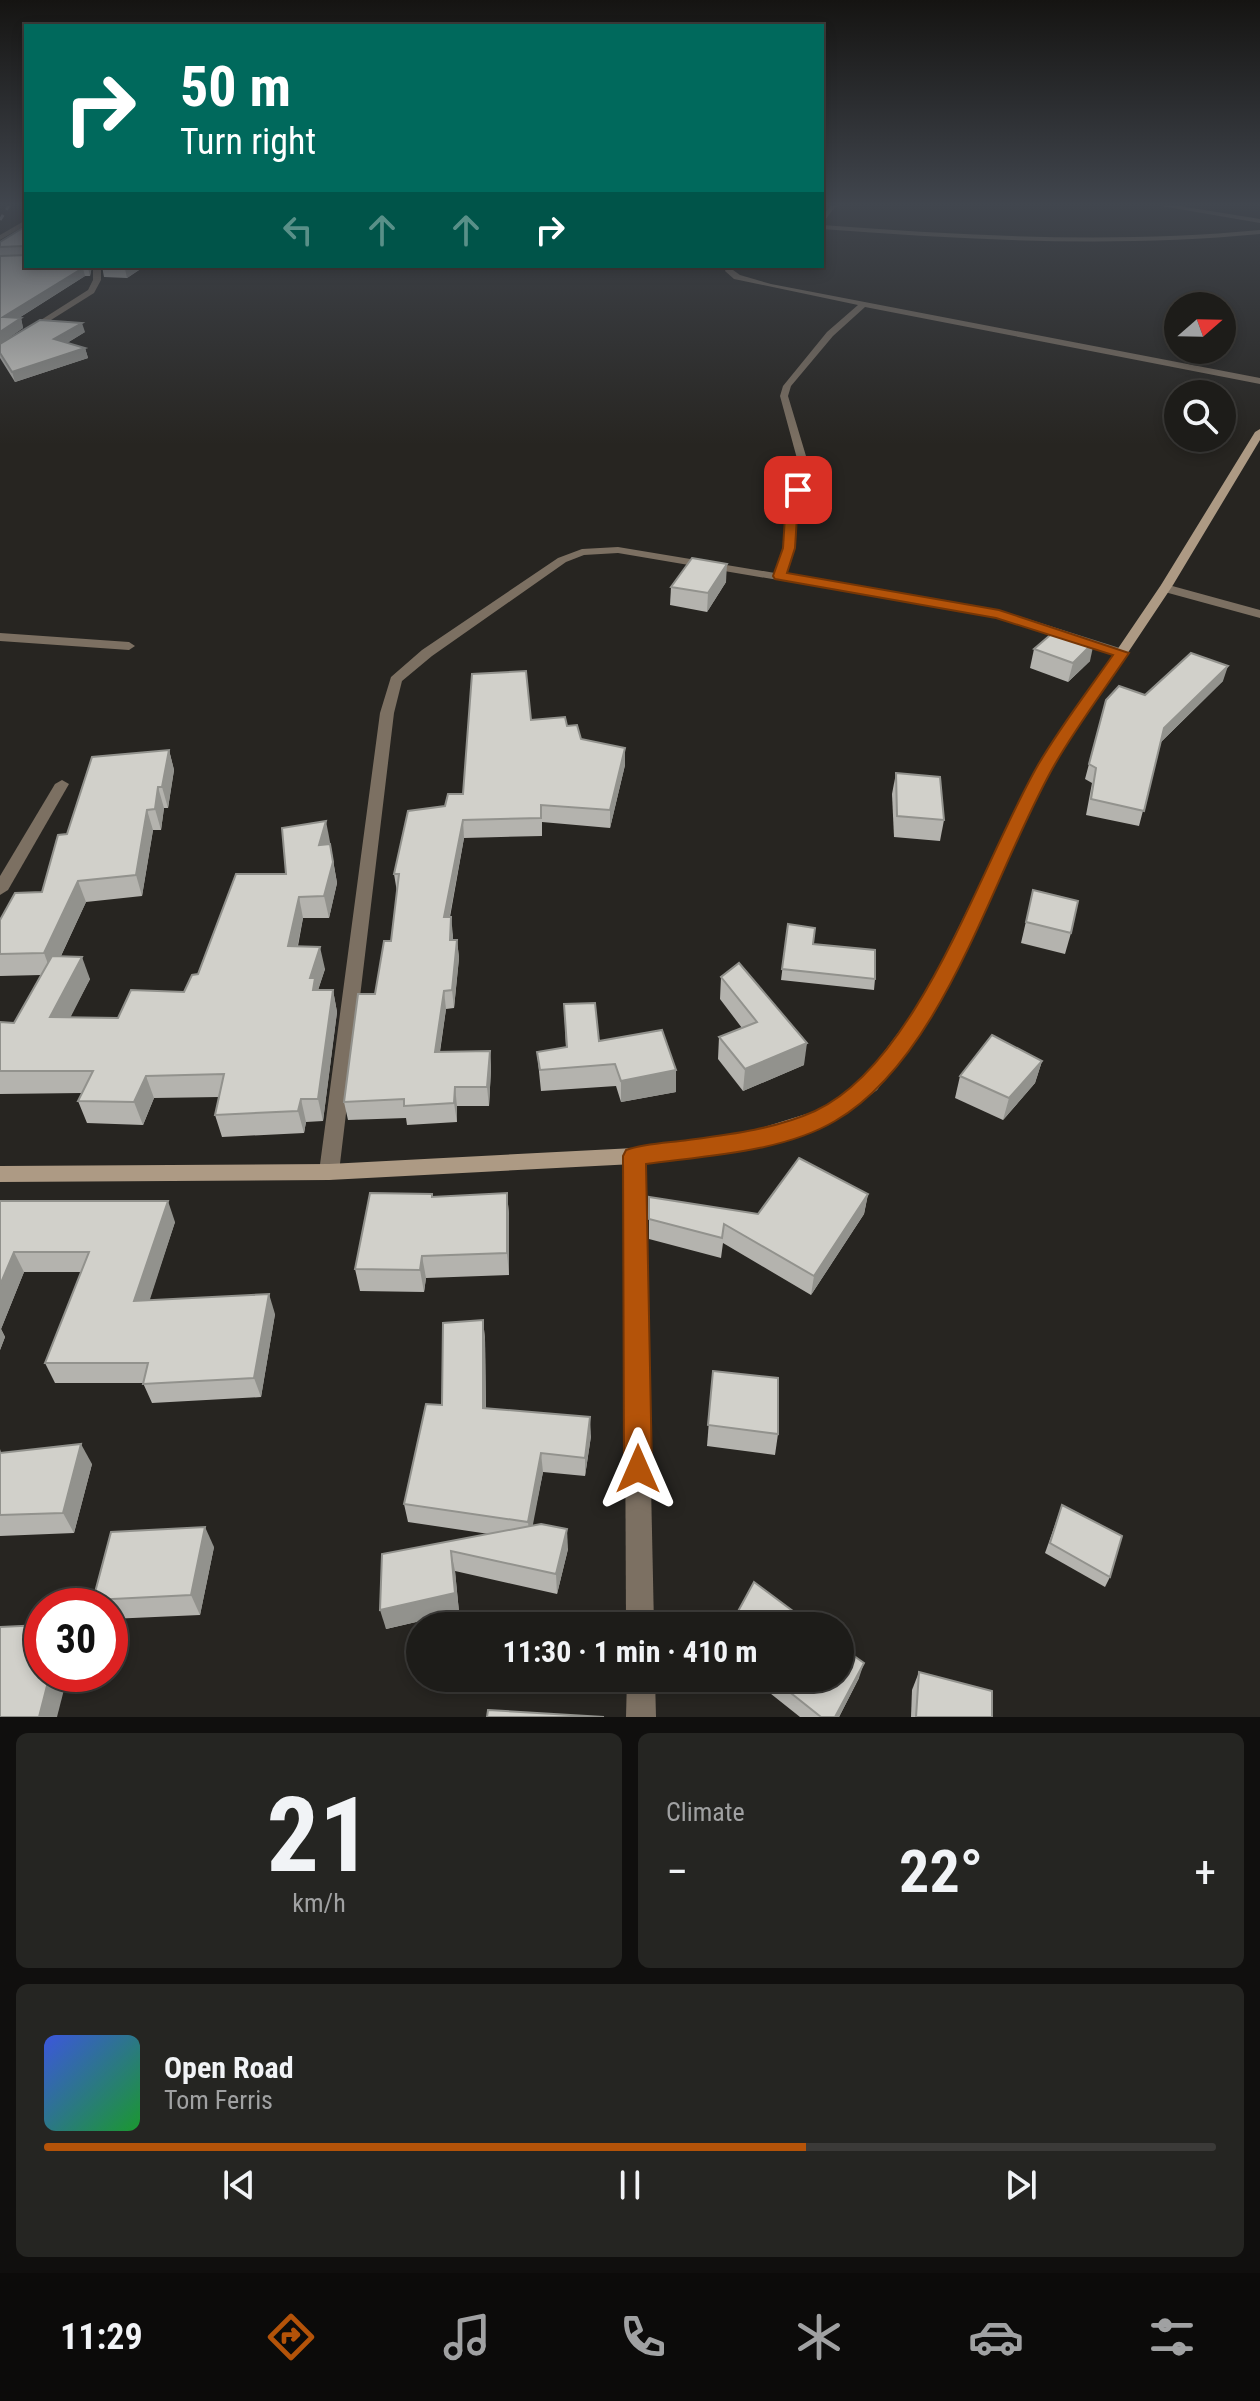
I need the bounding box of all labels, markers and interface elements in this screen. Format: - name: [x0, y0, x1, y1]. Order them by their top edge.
- text: 50 m: [180, 54, 291, 120]
- icon: right: [48, 56, 152, 160]
- text: Turn right: [180, 121, 316, 163]
- icon: left: [276, 208, 320, 252]
- icon: ahead: [360, 208, 404, 252]
- icon: ahead: [444, 208, 488, 252]
- icon: right: [528, 208, 572, 252]
- north arrow: [1164, 292, 1236, 364]
- map controls: [1164, 292, 1236, 452]
- button: search: [1164, 380, 1236, 452]
- pin: [764, 456, 832, 524]
- icon: arrive: [776, 468, 820, 512]
- position arrow: [596, 1427, 680, 1511]
- speed limit sign: 30: [24, 1588, 128, 1692]
- text: 11:30 · 1 min · 410 m: [503, 1634, 757, 1669]
- text: 21: [266, 1775, 372, 1896]
- text: Climate: [666, 1797, 745, 1827]
- text: 22°: [899, 1836, 983, 1907]
- text: −: [666, 1846, 688, 1898]
- text: +: [1194, 1846, 1216, 1898]
- text: km/h: [292, 1888, 346, 1918]
- text: Open Road: [164, 2050, 294, 2085]
- text: Tom Ferris: [164, 2085, 273, 2115]
- icon: previous: [217, 2163, 261, 2207]
- icon: pause: [608, 2163, 652, 2207]
- icon: next: [999, 2163, 1043, 2207]
- icon: directions: [263, 2309, 319, 2365]
- icon: music: [439, 2309, 495, 2365]
- icon: phone: [615, 2309, 671, 2365]
- icon: climate: [791, 2309, 847, 2365]
- icon: car: [968, 2309, 1024, 2365]
- icon: filters: [1144, 2309, 1200, 2365]
- text: 11:29: [60, 2316, 143, 2358]

